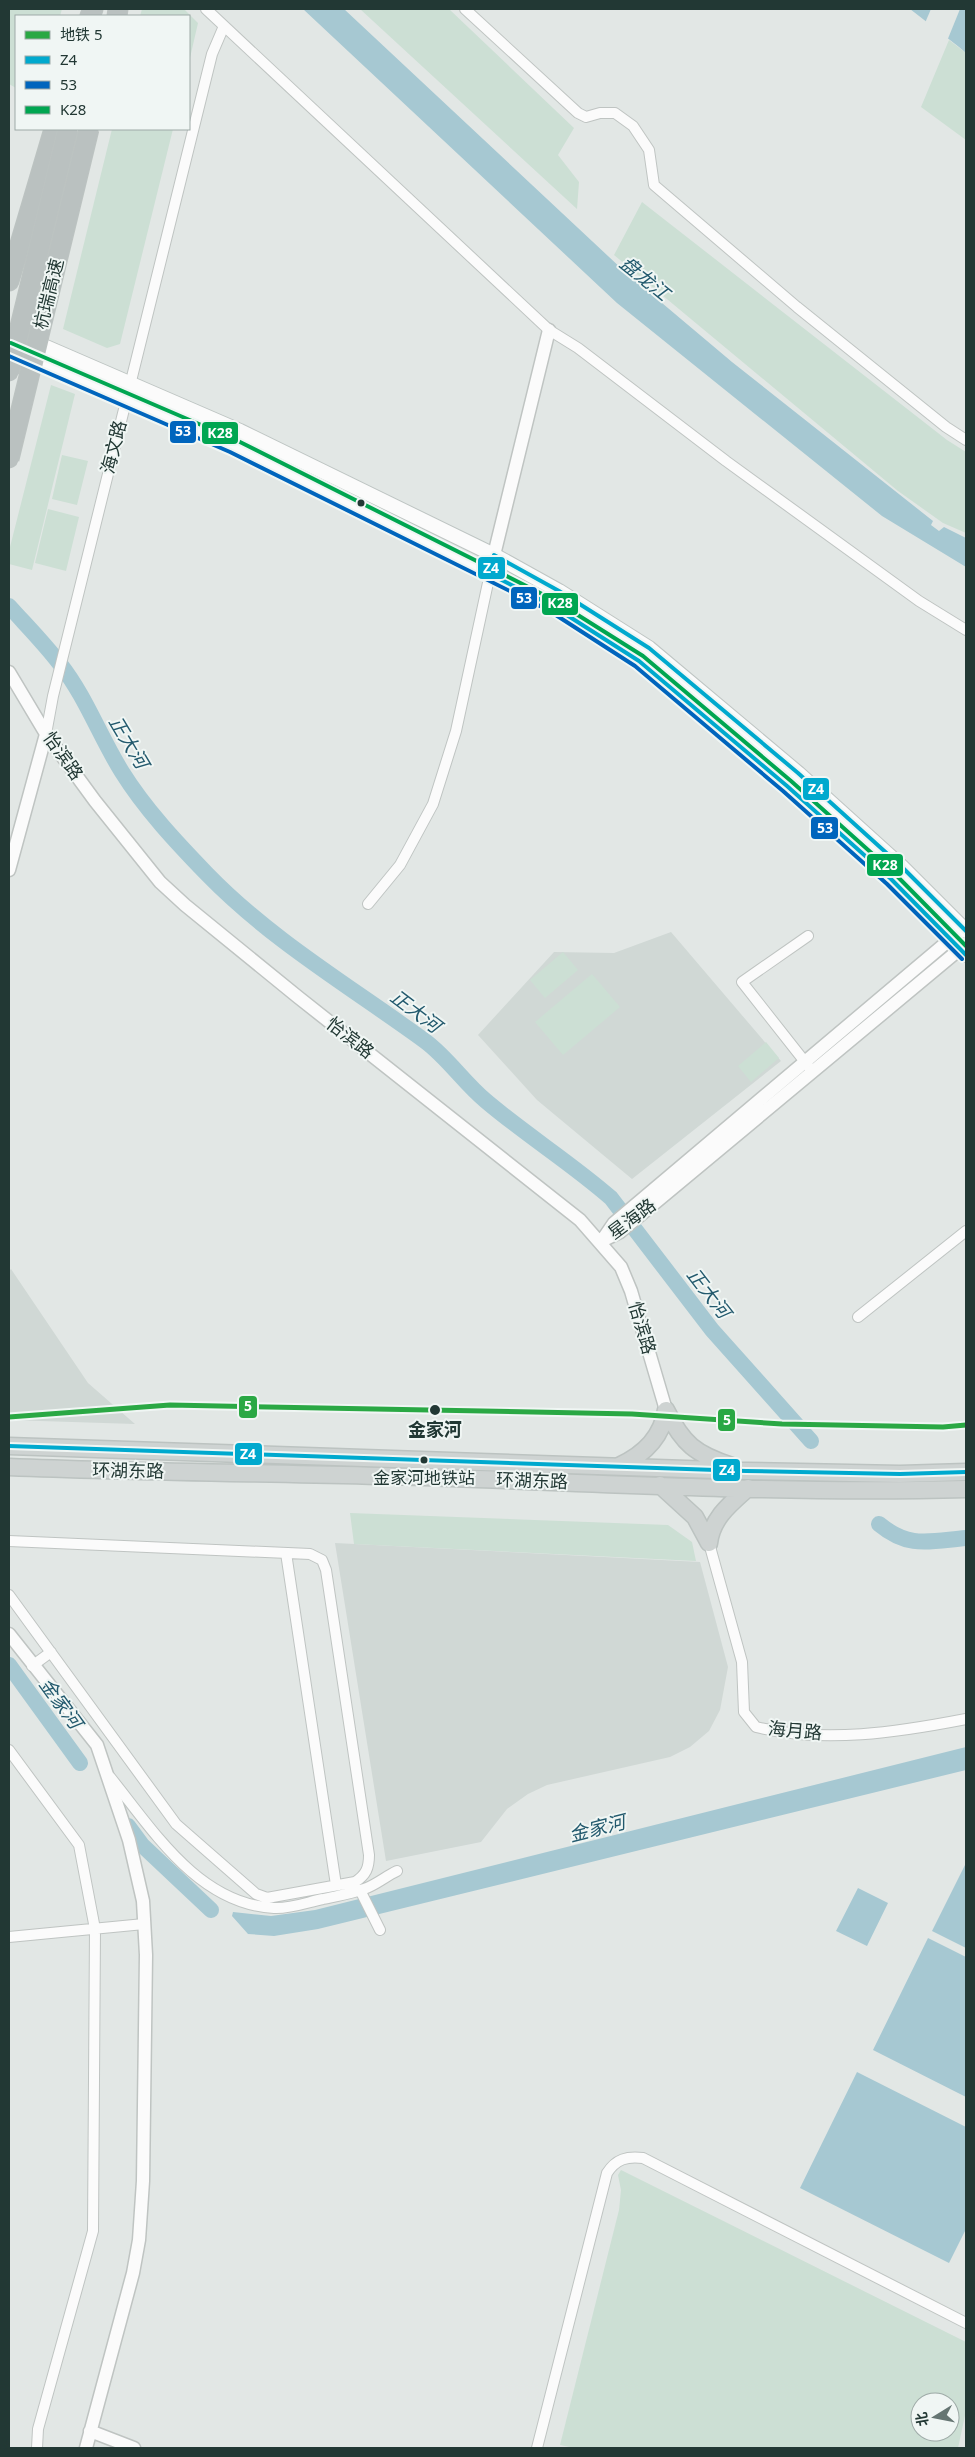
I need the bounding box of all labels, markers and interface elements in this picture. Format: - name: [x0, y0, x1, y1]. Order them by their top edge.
- legend: [15, 15, 190, 130]
- text: 地铁 5: [60, 24, 102, 44]
- text: Z4: [60, 49, 78, 69]
- text: 53: [60, 74, 77, 94]
- text: K28: [60, 99, 86, 119]
- water label: 盘龙江: [615, 250, 677, 307]
- street label: 杭瑞高速: [28, 256, 68, 332]
- street label: 海文路: [95, 418, 131, 476]
- line badge: 53: [169, 420, 197, 444]
- text: 53: [175, 421, 191, 440]
- line badge: K28: [201, 421, 239, 445]
- text: K28: [207, 423, 233, 442]
- unlabelled marker: [356, 498, 366, 508]
- line badge: Z4: [477, 556, 506, 580]
- text: Z4: [483, 558, 499, 577]
- line badge: 53: [510, 586, 538, 610]
- text: 53: [516, 588, 532, 607]
- line badge: K28: [541, 592, 579, 616]
- text: K28: [547, 593, 573, 612]
- water label: 正大河: [103, 711, 157, 777]
- street label: 怡滨路: [39, 726, 89, 784]
- line badge: Z4: [802, 777, 830, 801]
- text: Z4: [808, 779, 824, 798]
- line badge: 53: [810, 816, 839, 840]
- text: 53: [817, 818, 833, 837]
- line badge: K28: [866, 853, 904, 877]
- text: K28: [872, 855, 898, 874]
- water label: 正大河: [385, 983, 450, 1041]
- street label: 怡滨路: [322, 1011, 379, 1063]
- street label: 星海路: [603, 1192, 660, 1244]
- water label: 正大河: [681, 1263, 739, 1327]
- street label: 怡滨路: [624, 1298, 662, 1357]
- line badge: 5: [238, 1395, 258, 1419]
- text: 5: [244, 1396, 252, 1415]
- marker: 金家河: [428, 1403, 442, 1417]
- line badge: 5: [717, 1408, 736, 1432]
- text: 5: [723, 1410, 731, 1429]
- place label: 金家河: [408, 1417, 462, 1441]
- line badge: Z4: [234, 1442, 263, 1466]
- text: Z4: [240, 1444, 256, 1463]
- marker: 金家河地铁站: [419, 1455, 429, 1465]
- street label: 环湖东路: [92, 1457, 164, 1483]
- line badge: Z4: [712, 1458, 741, 1482]
- text: Z4: [719, 1460, 735, 1479]
- place label: 金家河地铁站: [373, 1466, 475, 1489]
- street label: 环湖东路: [496, 1467, 568, 1493]
- water label: 金家河: [34, 1672, 91, 1737]
- street label: 海月路: [767, 1716, 823, 1744]
- water label: 金家河: [566, 1808, 632, 1848]
- north arrow: [910, 2392, 960, 2442]
- text: 北: [911, 2411, 932, 2428]

